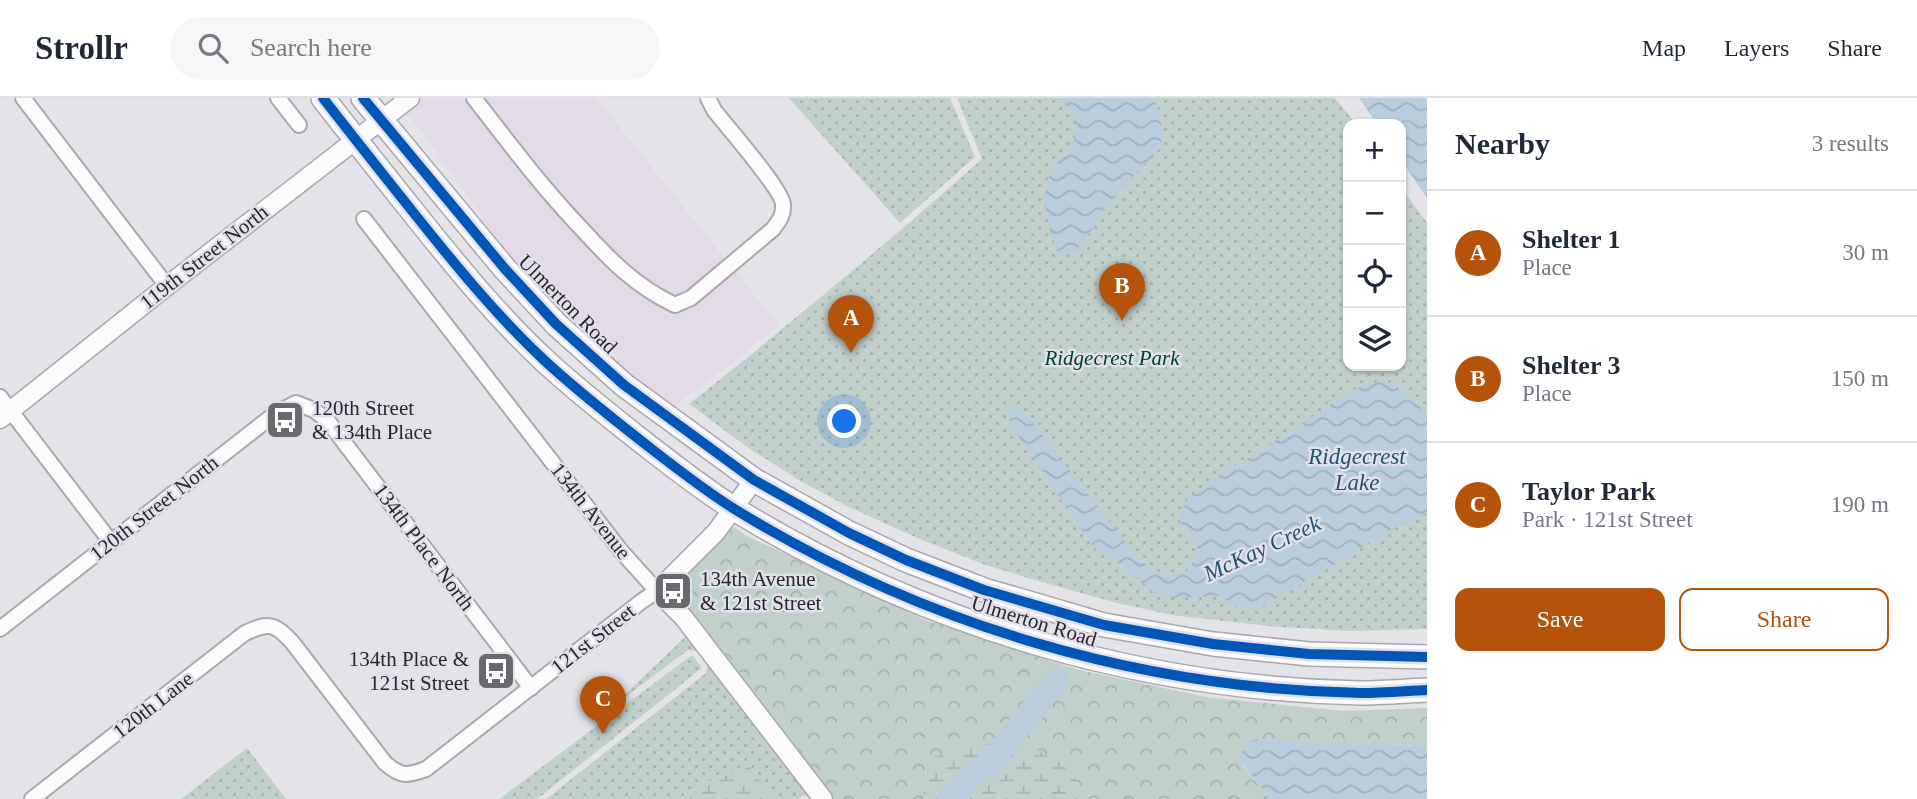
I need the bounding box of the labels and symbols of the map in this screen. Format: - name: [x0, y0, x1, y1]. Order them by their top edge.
- street label: 119th Street North: [135, 199, 273, 314]
- street label: Ulmerton Road: [514, 250, 623, 359]
- pin: B: [1099, 263, 1145, 321]
- pin: A: [828, 295, 874, 353]
- park label: Ridgecrest Park: [1043, 346, 1180, 370]
- place label: 120th Street & 134th Place: [312, 396, 432, 444]
- bus stop icon: 120th Street & 134th Place: [264, 399, 306, 441]
- your location: [827, 404, 861, 438]
- water label: Ridgecrest Lake: [1307, 444, 1406, 495]
- street label: 120th Street North: [85, 450, 223, 566]
- street label: 134th Avenue: [546, 458, 636, 564]
- street label: 134th Place North: [368, 479, 480, 616]
- water label: McKay Creek: [1199, 510, 1325, 587]
- place label: 134th Avenue & 121st Street: [700, 567, 821, 615]
- bus stop icon: 134th Avenue & 121st Street: [652, 570, 694, 612]
- street label: Ulmerton Road: [968, 591, 1100, 652]
- street label: 121st Street: [546, 599, 640, 679]
- place label: 134th Place & 121st Street: [349, 647, 469, 695]
- bus stop icon: 134th Place & 121st Street: [475, 650, 517, 692]
- street label: 120th Lane: [108, 666, 198, 744]
- pin: C: [580, 676, 626, 734]

